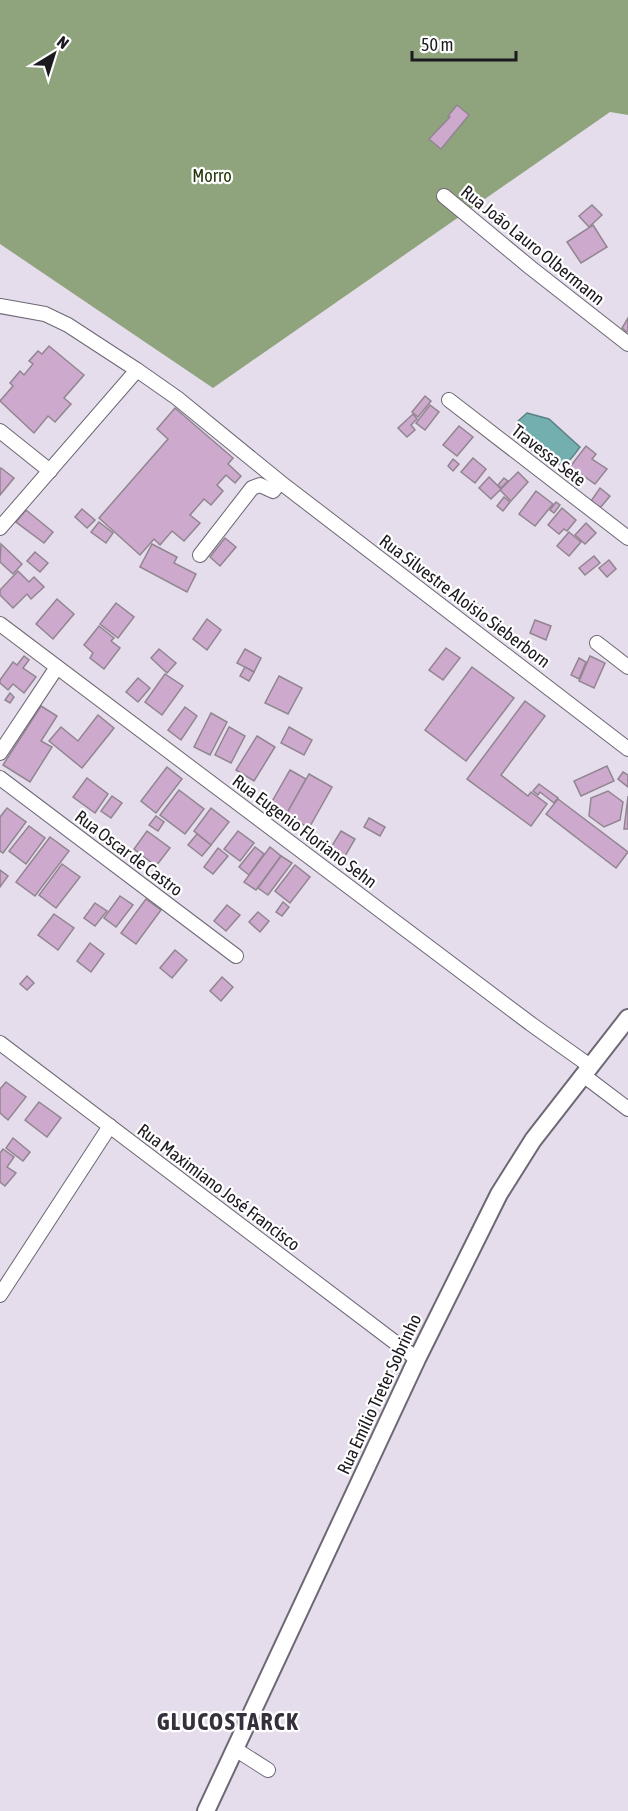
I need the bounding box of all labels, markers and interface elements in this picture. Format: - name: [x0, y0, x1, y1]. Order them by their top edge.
- north arrow: [24, 24, 84, 84]
- scale bar: [412, 24, 516, 62]
- text: N: [54, 32, 73, 52]
- text: 50 m: [421, 34, 453, 55]
- park label: Morro: [192, 165, 232, 186]
- street label: Rua João Lauro Olbermann: [457, 181, 609, 309]
- street label: Travessa Sete: [508, 420, 590, 490]
- street label: Rua Silvestre Aloisio Sieberborn: [376, 530, 554, 672]
- street label: Rua Eugenio Floriano Sehn: [229, 770, 381, 892]
- street label: Rua Oscar de Castro: [71, 806, 187, 900]
- street label: Rua Maximiano José Francisco: [134, 1119, 304, 1255]
- street label: Rua Emílio Treter Sobrinho: [333, 1311, 425, 1477]
- district label: GLUCOSTARCK: [157, 1708, 299, 1735]

